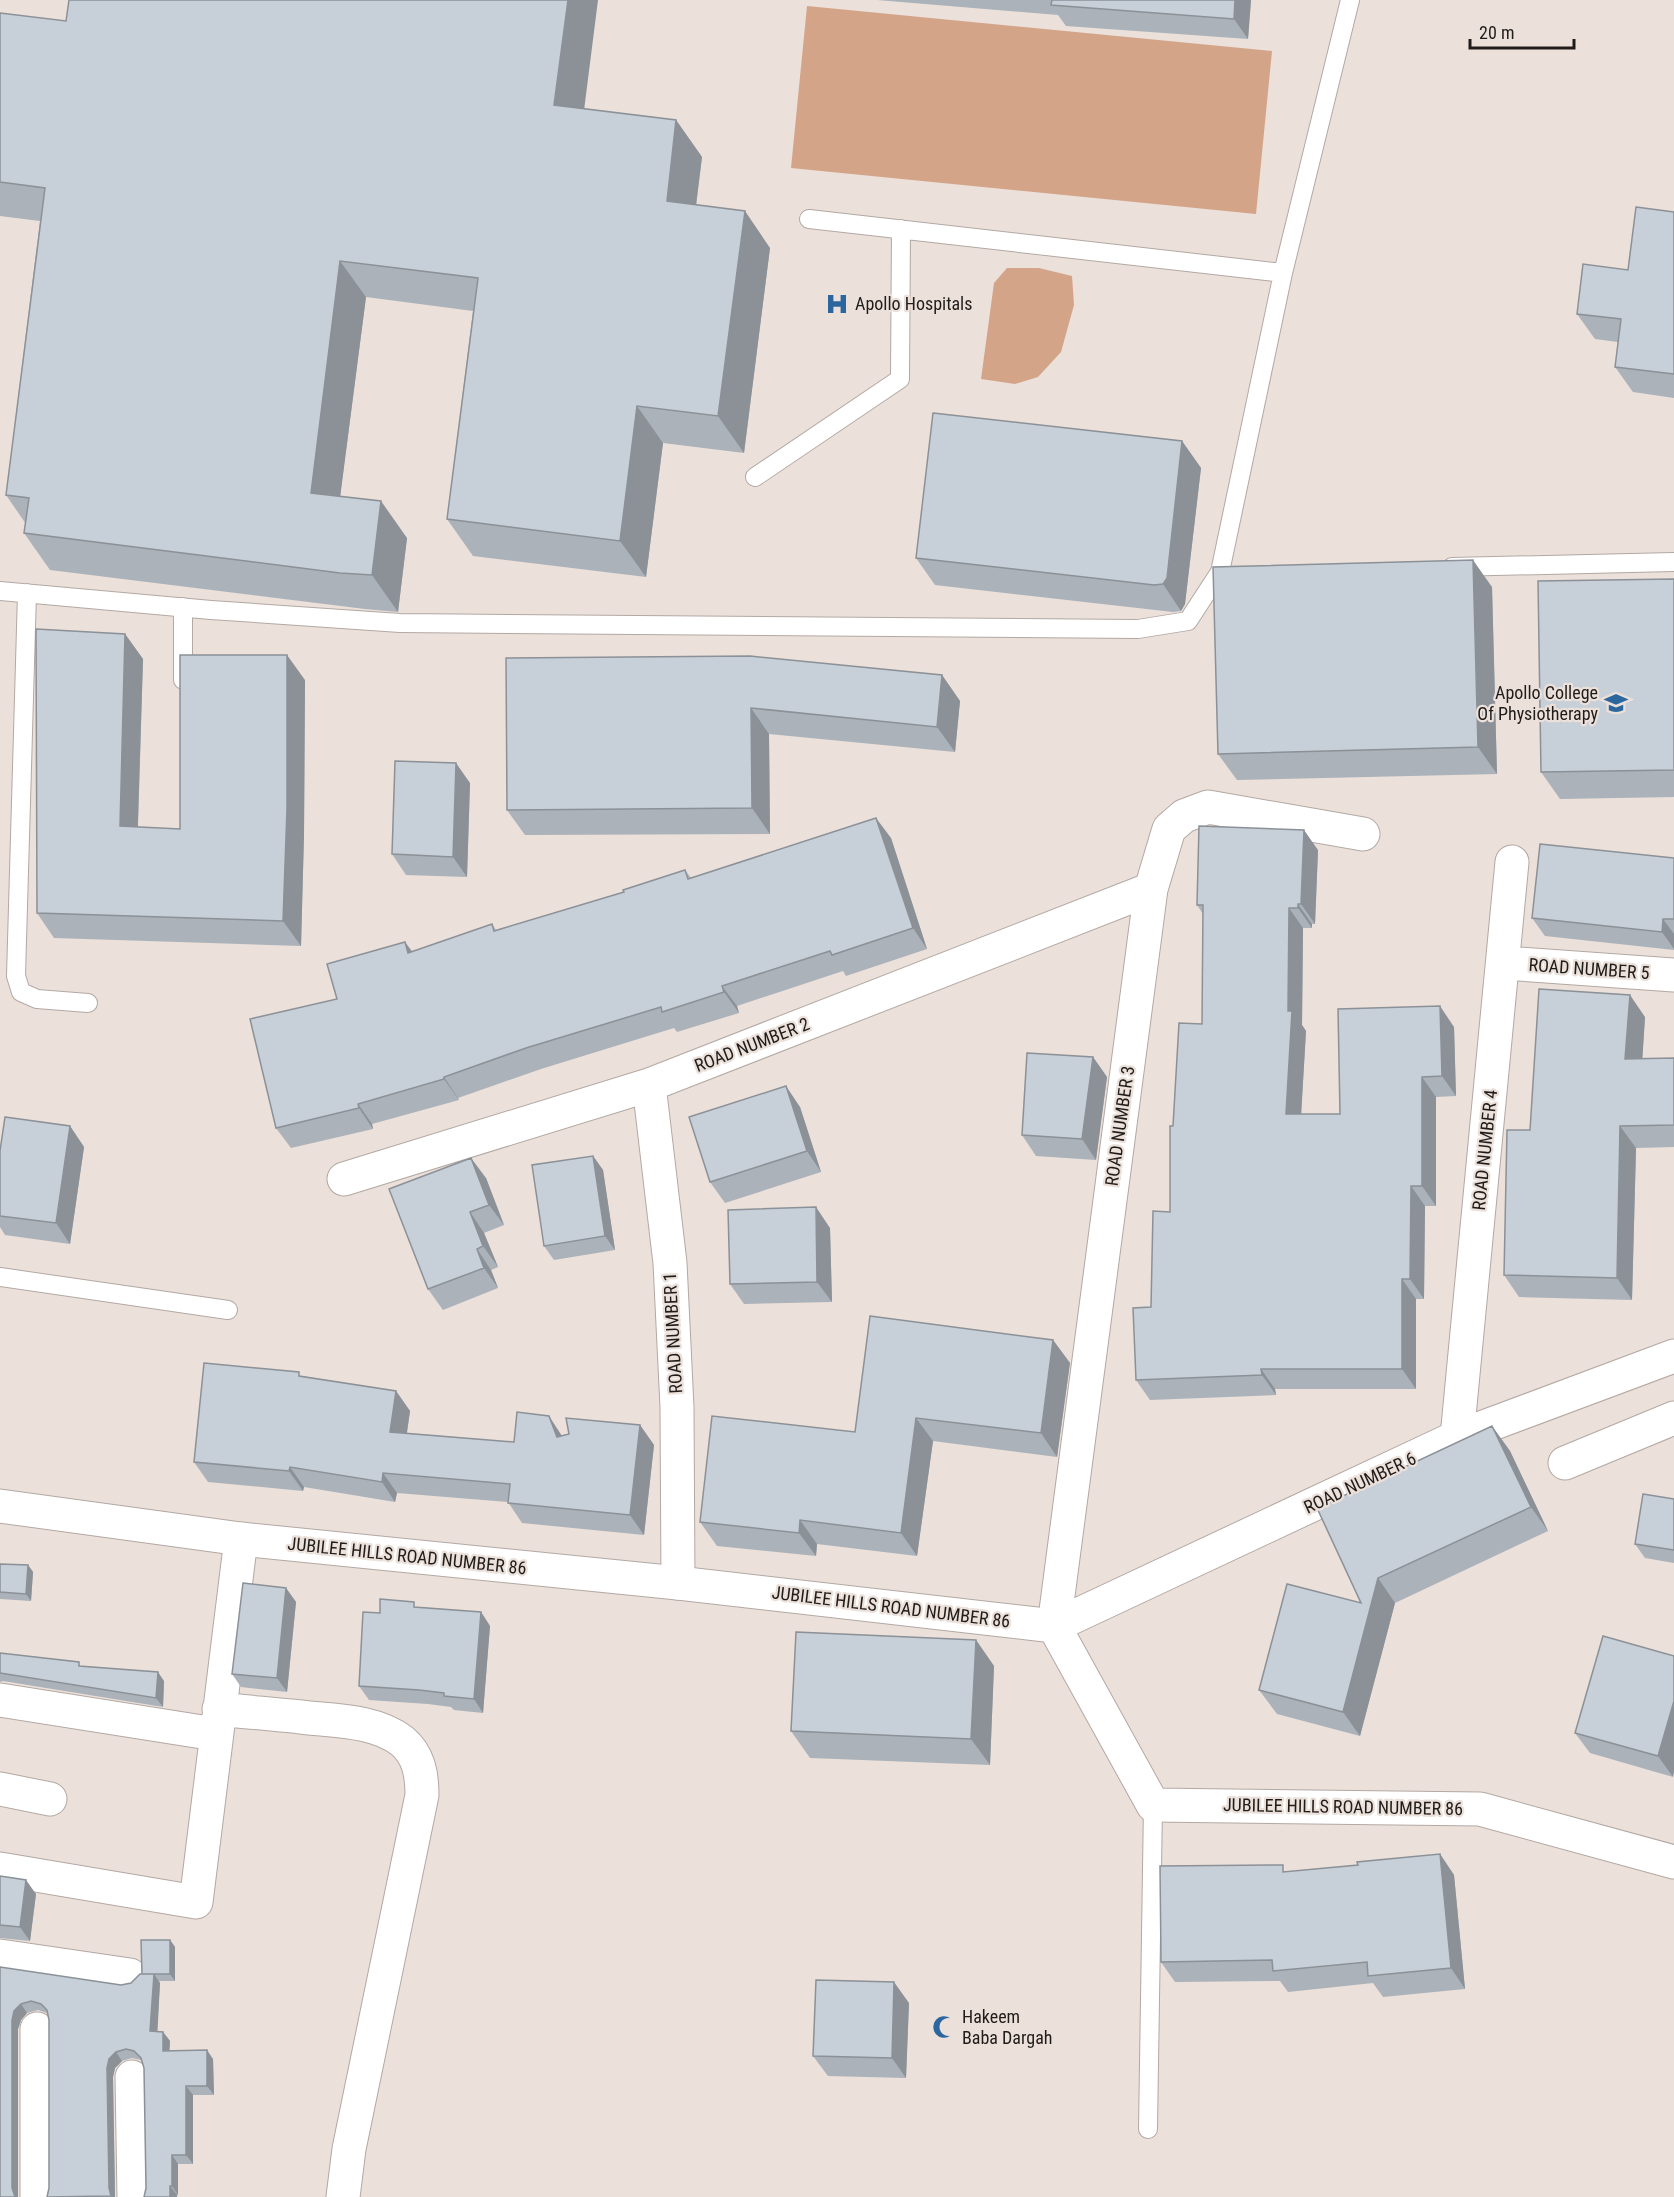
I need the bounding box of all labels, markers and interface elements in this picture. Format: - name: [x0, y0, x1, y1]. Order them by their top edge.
- scale bar: [1470, 12, 1574, 50]
- text: 20 m: [1479, 22, 1514, 43]
- hospital icon: Apollo Hospitals: [824, 291, 850, 317]
- place label: Apollo Hospitals: [855, 293, 972, 314]
- place label: Apollo College Of Physiotherapy: [1477, 682, 1598, 724]
- school or university icon: Apollo College Of Physiotherapy: [1603, 690, 1629, 716]
- street label: ROAD NUMBER 5: [1528, 954, 1650, 983]
- street label: ROAD NUMBER 2: [691, 1013, 812, 1076]
- street label: ROAD NUMBER 3: [1101, 1064, 1138, 1187]
- street label: ROAD NUMBER 4: [1468, 1088, 1501, 1211]
- street label: ROAD NUMBER 1: [659, 1272, 686, 1394]
- street label: ROAD NUMBER 6: [1300, 1447, 1419, 1518]
- street label: JUBILEE HILLS ROAD NUMBER 86: [287, 1533, 528, 1578]
- street label: JUBILEE HILLS ROAD NUMBER 86: [771, 1581, 1011, 1632]
- street label: JUBILEE HILLS ROAD NUMBER 86: [1223, 1794, 1463, 1819]
- place label: Hakeem Baba Dargah: [962, 2006, 1052, 2048]
- mosque icon: Hakeem Baba Dargah: [931, 2014, 957, 2040]

